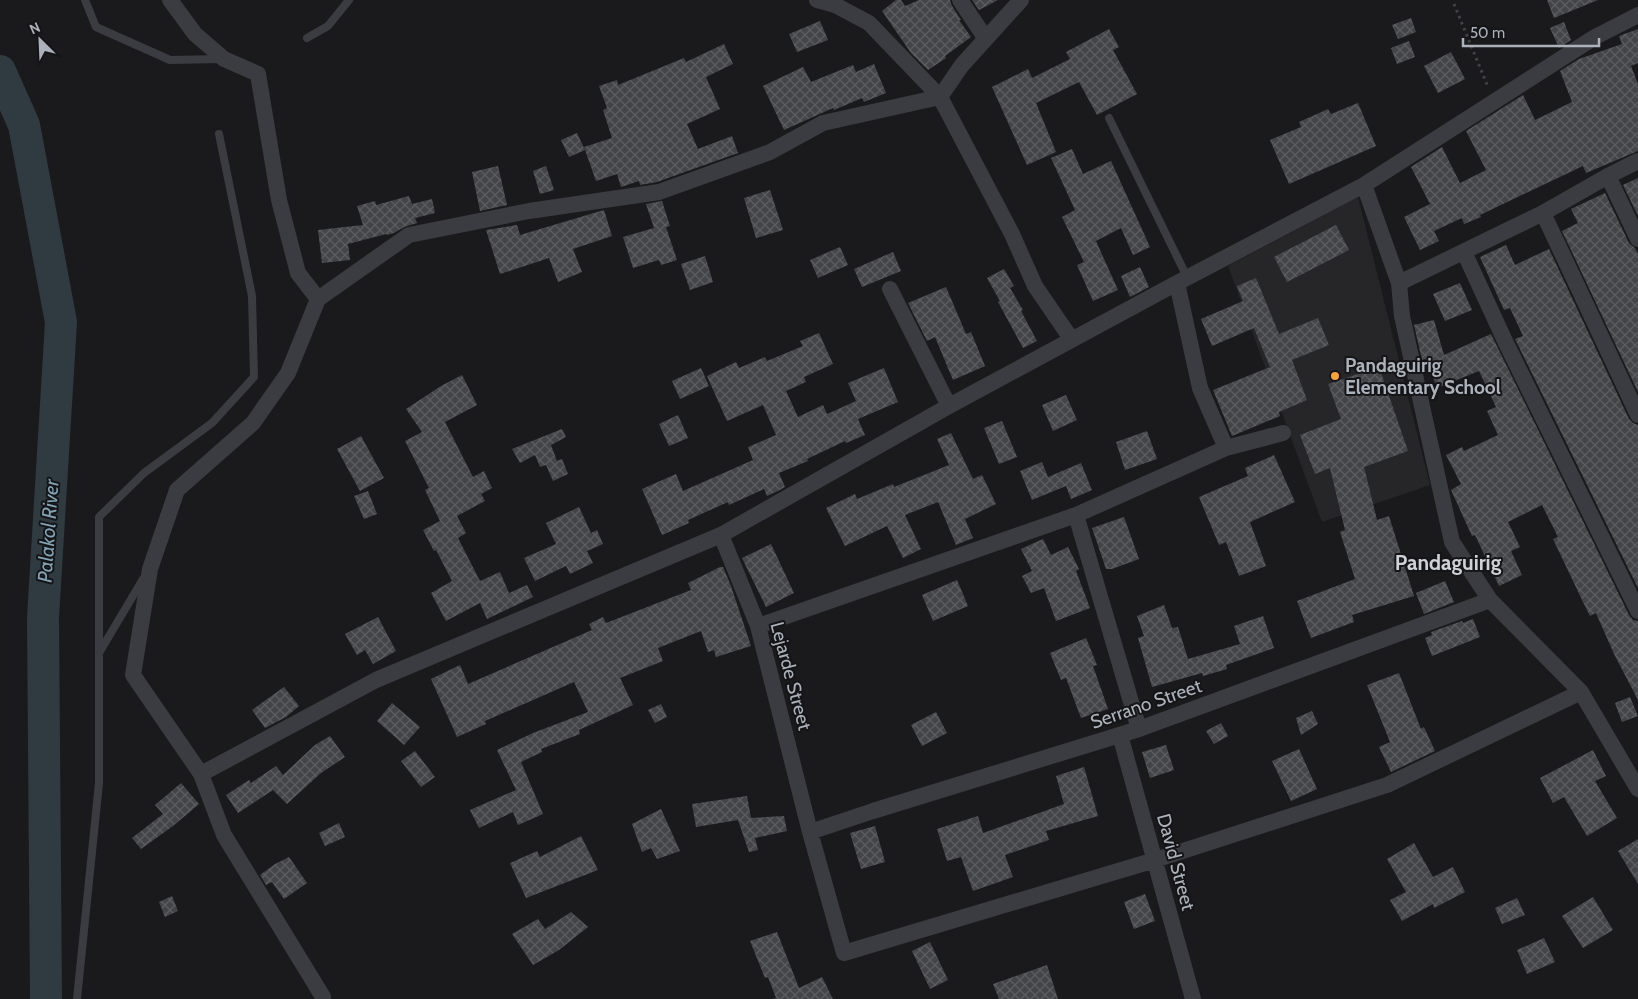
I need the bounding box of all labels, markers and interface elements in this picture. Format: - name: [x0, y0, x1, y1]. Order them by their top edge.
- north arrow: [15, 15, 65, 65]
- scale bar: [1463, 15, 1599, 47]
- text: N: [27, 18, 43, 38]
- text: 50 m: [1470, 24, 1505, 42]
- place label: Pandaguirig Elementary School: [1345, 354, 1501, 399]
- marker: Pandaguirig Elementary School: [1329, 370, 1341, 382]
- water label: Palakol River: [32, 478, 64, 583]
- district label: Pandaguirig: [1395, 550, 1502, 575]
- street label: Lejarde Street: [765, 619, 817, 733]
- street label: Serrano Street: [1087, 674, 1205, 734]
- street label: David Street: [1152, 811, 1200, 914]

